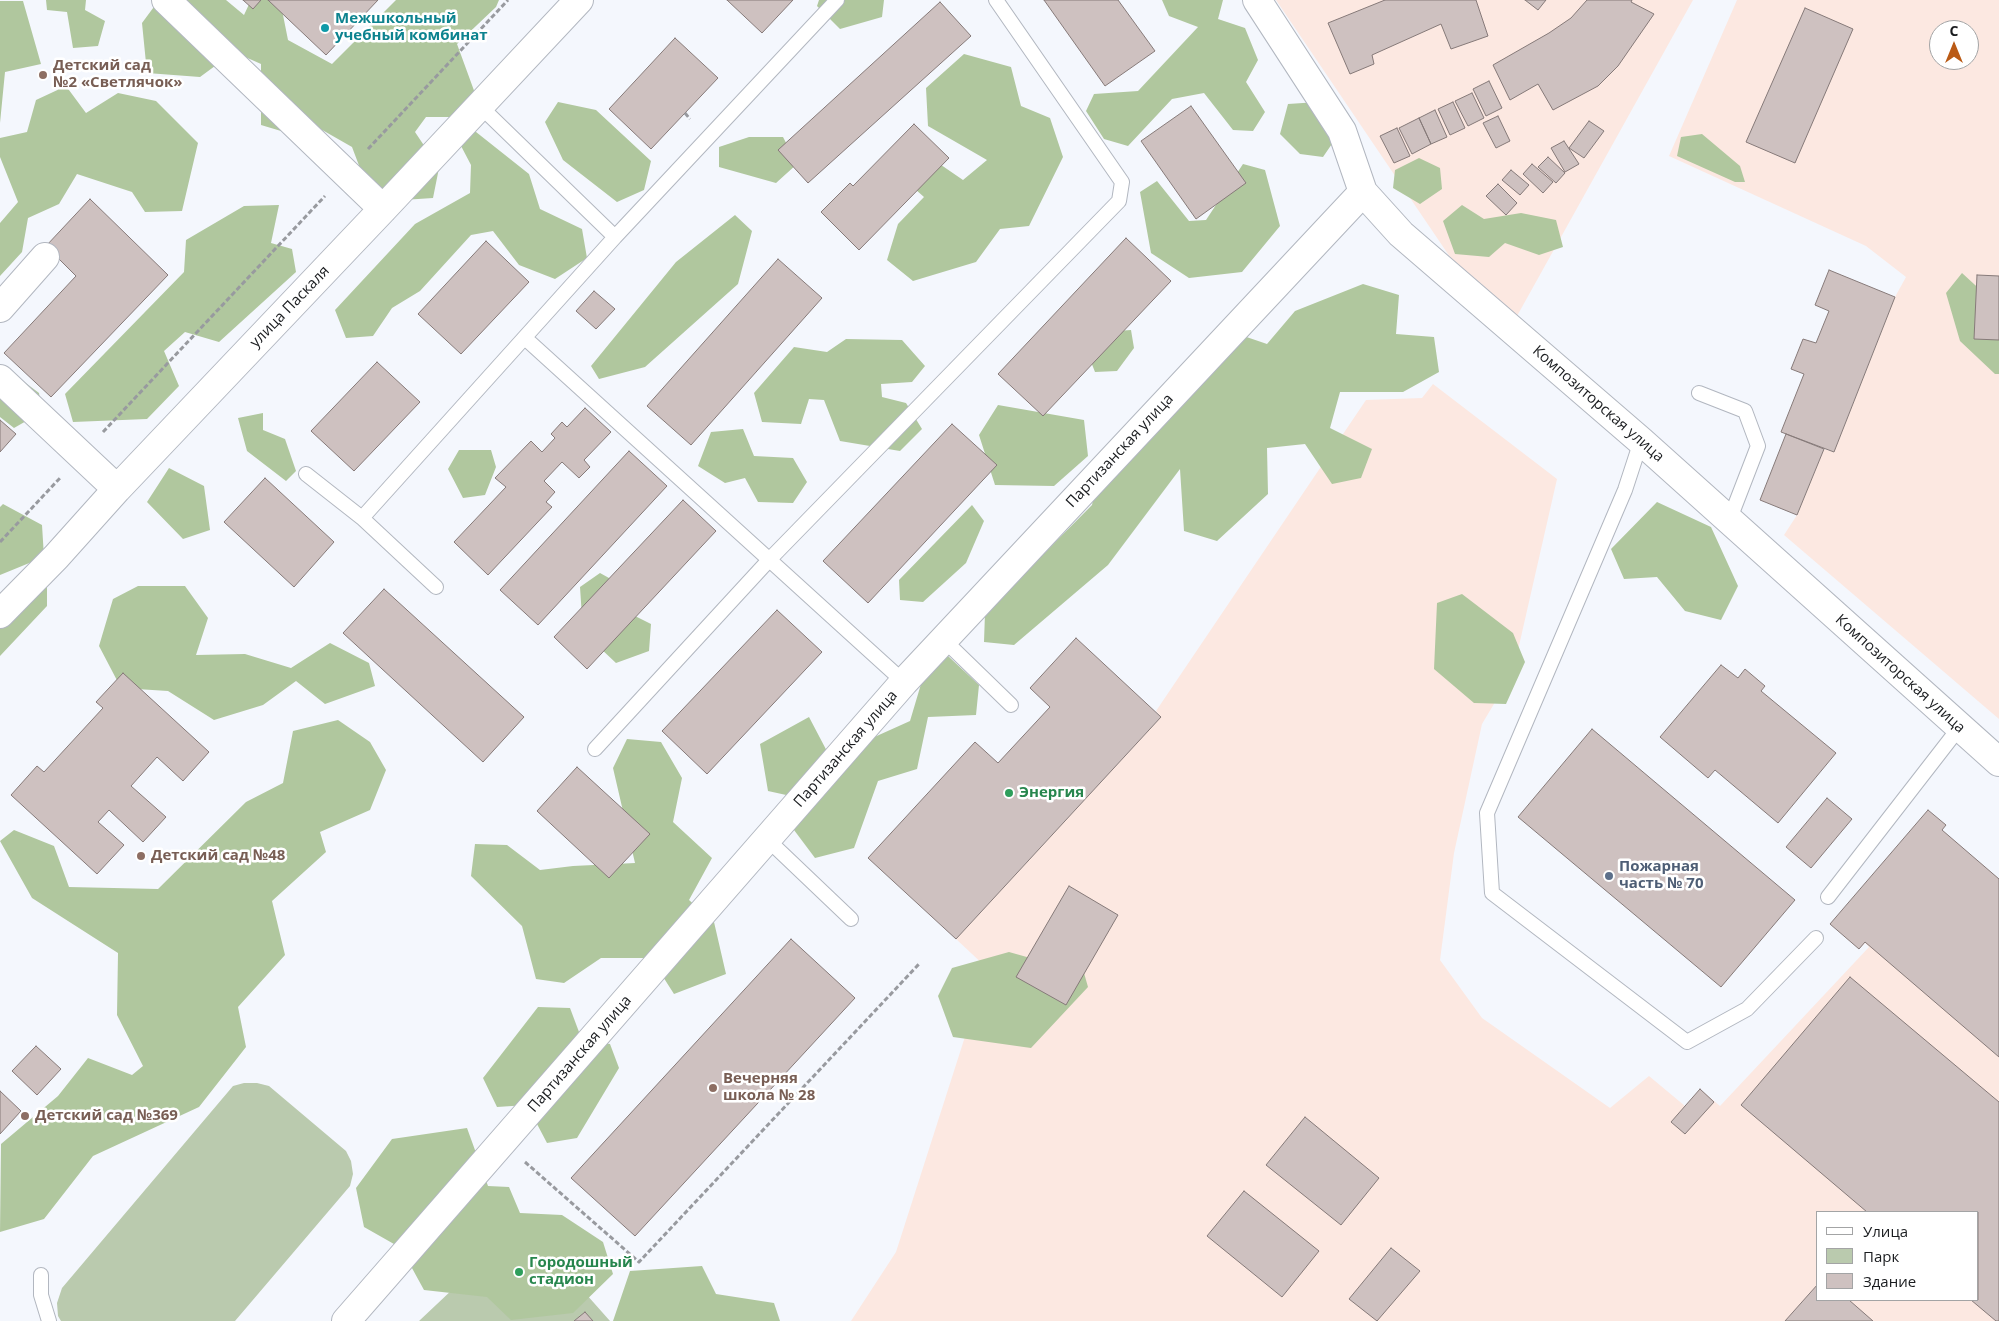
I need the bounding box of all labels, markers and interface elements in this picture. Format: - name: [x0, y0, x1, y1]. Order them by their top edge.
- place label: Межшкольный учебный комбинат: [335, 10, 488, 45]
- north arrow: [1929, 20, 1979, 70]
- text: С: [1950, 21, 1958, 40]
- marker: Межшкольный учебный комбинат: [319, 22, 331, 34]
- place label: Детский сад №2 «Светлячок»: [53, 57, 182, 92]
- marker: Детский сад №2 «Светлячок»: [37, 69, 49, 81]
- street label: улица Паскаля: [246, 262, 334, 352]
- street label: Композиторская улица: [1529, 342, 1667, 466]
- street label: Партизанская улица: [1063, 390, 1177, 512]
- street label: Композиторская улица: [1831, 611, 1969, 737]
- street label: Партизанская улица: [790, 687, 902, 811]
- place label: Энергия: [1019, 784, 1084, 802]
- marker: Энергия: [1003, 787, 1015, 799]
- place label: Детский сад №48: [151, 847, 285, 865]
- marker: Детский сад №48: [135, 850, 147, 862]
- place label: Пожарная часть № 70: [1619, 858, 1703, 893]
- marker: Пожарная часть № 70: [1603, 870, 1615, 882]
- street label: Партизанская улица: [524, 992, 636, 1116]
- place label: Вечерняя школа № 28: [723, 1070, 815, 1105]
- marker: Вечерняя школа № 28: [707, 1082, 719, 1094]
- place label: Детский сад №369: [35, 1107, 178, 1125]
- marker: Детский сад №369: [19, 1110, 31, 1122]
- legend: [1816, 1211, 1979, 1301]
- text: Улица: [1863, 1221, 1908, 1241]
- text: Парк: [1863, 1246, 1899, 1266]
- place label: Городошный стадион: [529, 1254, 633, 1289]
- marker: Городошный стадион: [513, 1266, 525, 1278]
- text: Здание: [1863, 1271, 1916, 1291]

